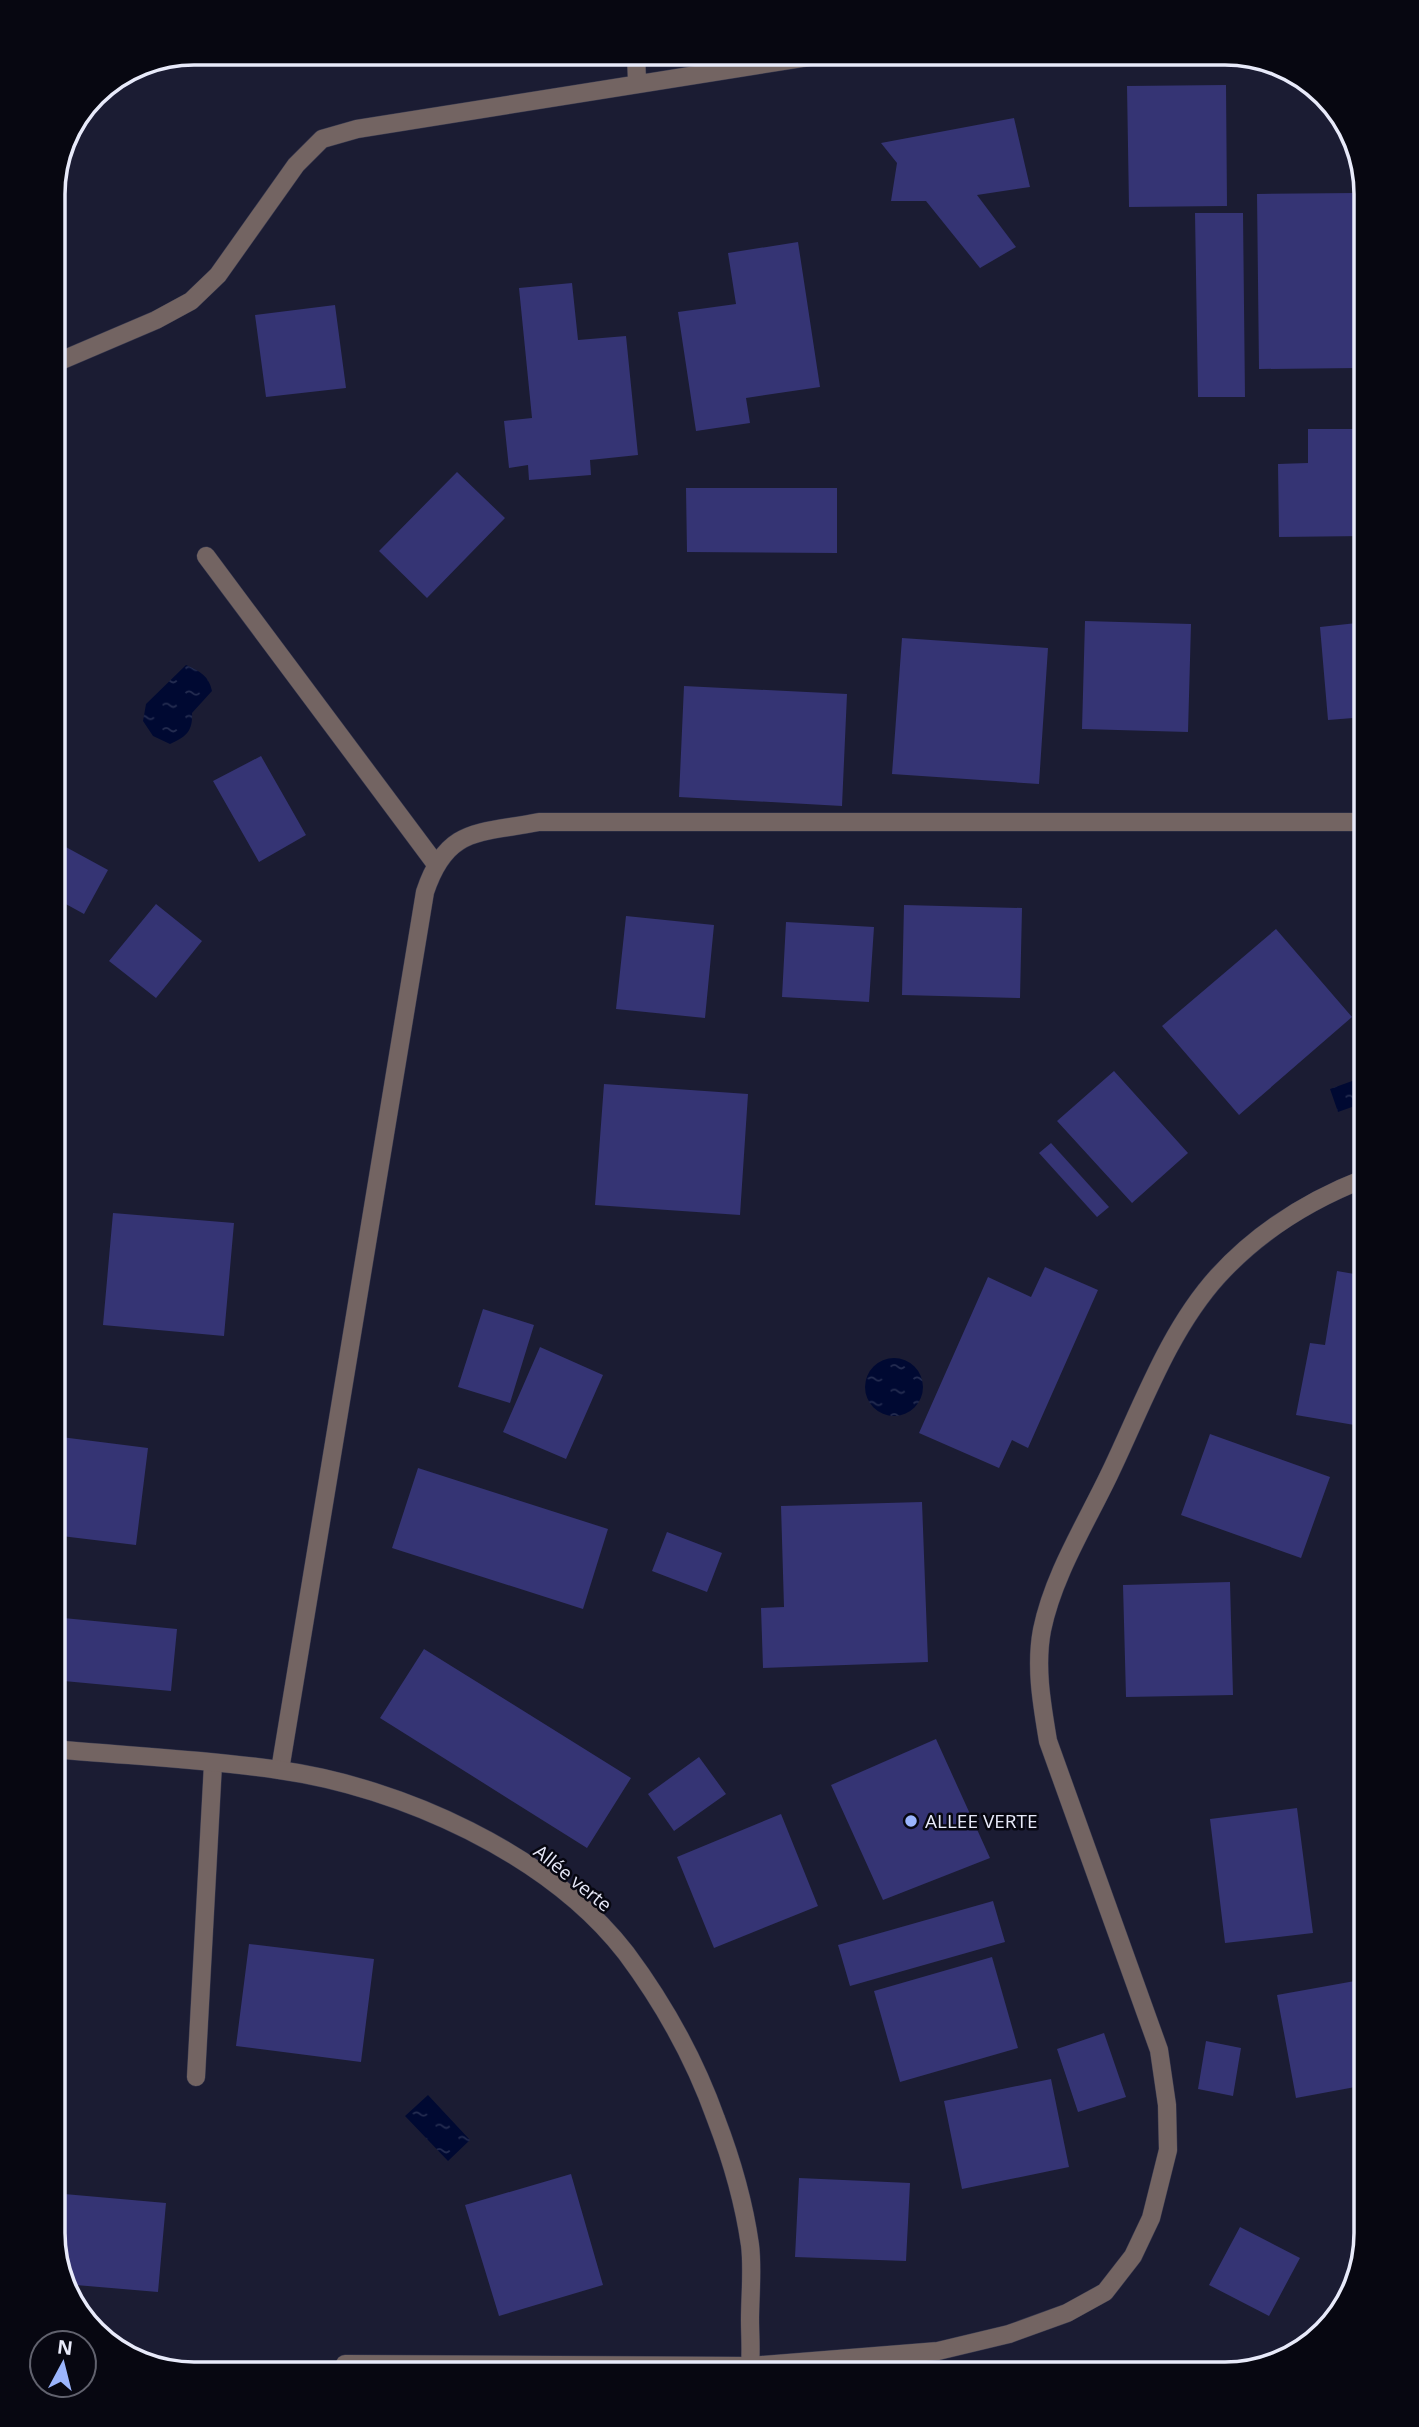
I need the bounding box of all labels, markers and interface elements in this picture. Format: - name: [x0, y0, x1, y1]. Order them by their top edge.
- place label: ALLEE VERTE: [925, 1808, 1038, 1834]
- marker: ALLEE VERTE: [903, 1813, 919, 1829]
- street label: Allée verte: [529, 1839, 617, 1917]
- north arrow: [28, 2329, 98, 2399]
- text: N: [56, 2333, 74, 2361]

